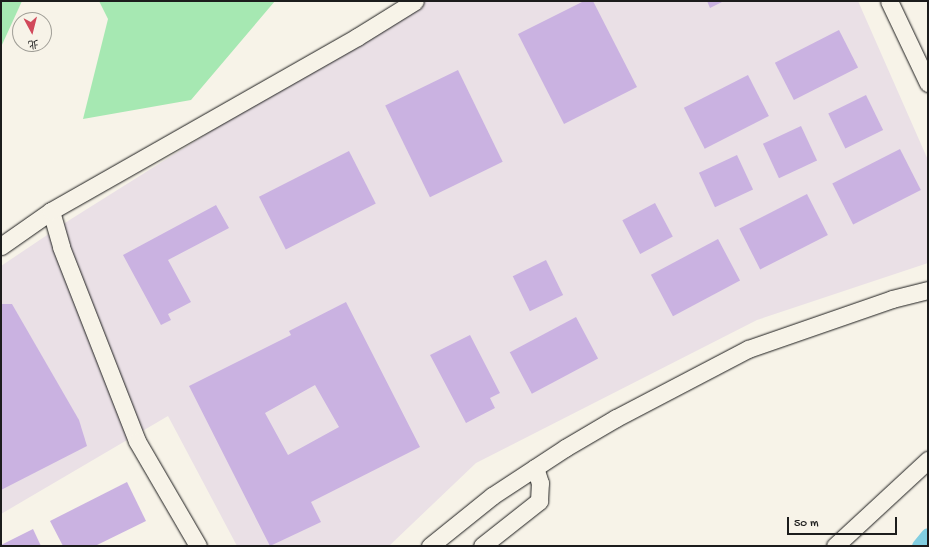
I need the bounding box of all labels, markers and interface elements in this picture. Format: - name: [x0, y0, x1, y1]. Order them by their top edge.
- north arrow: [12, 12, 52, 52]
- text: 北: [27, 36, 40, 50]
- scale bar: [789, 509, 899, 535]
- text: 50 m: [794, 517, 819, 531]

